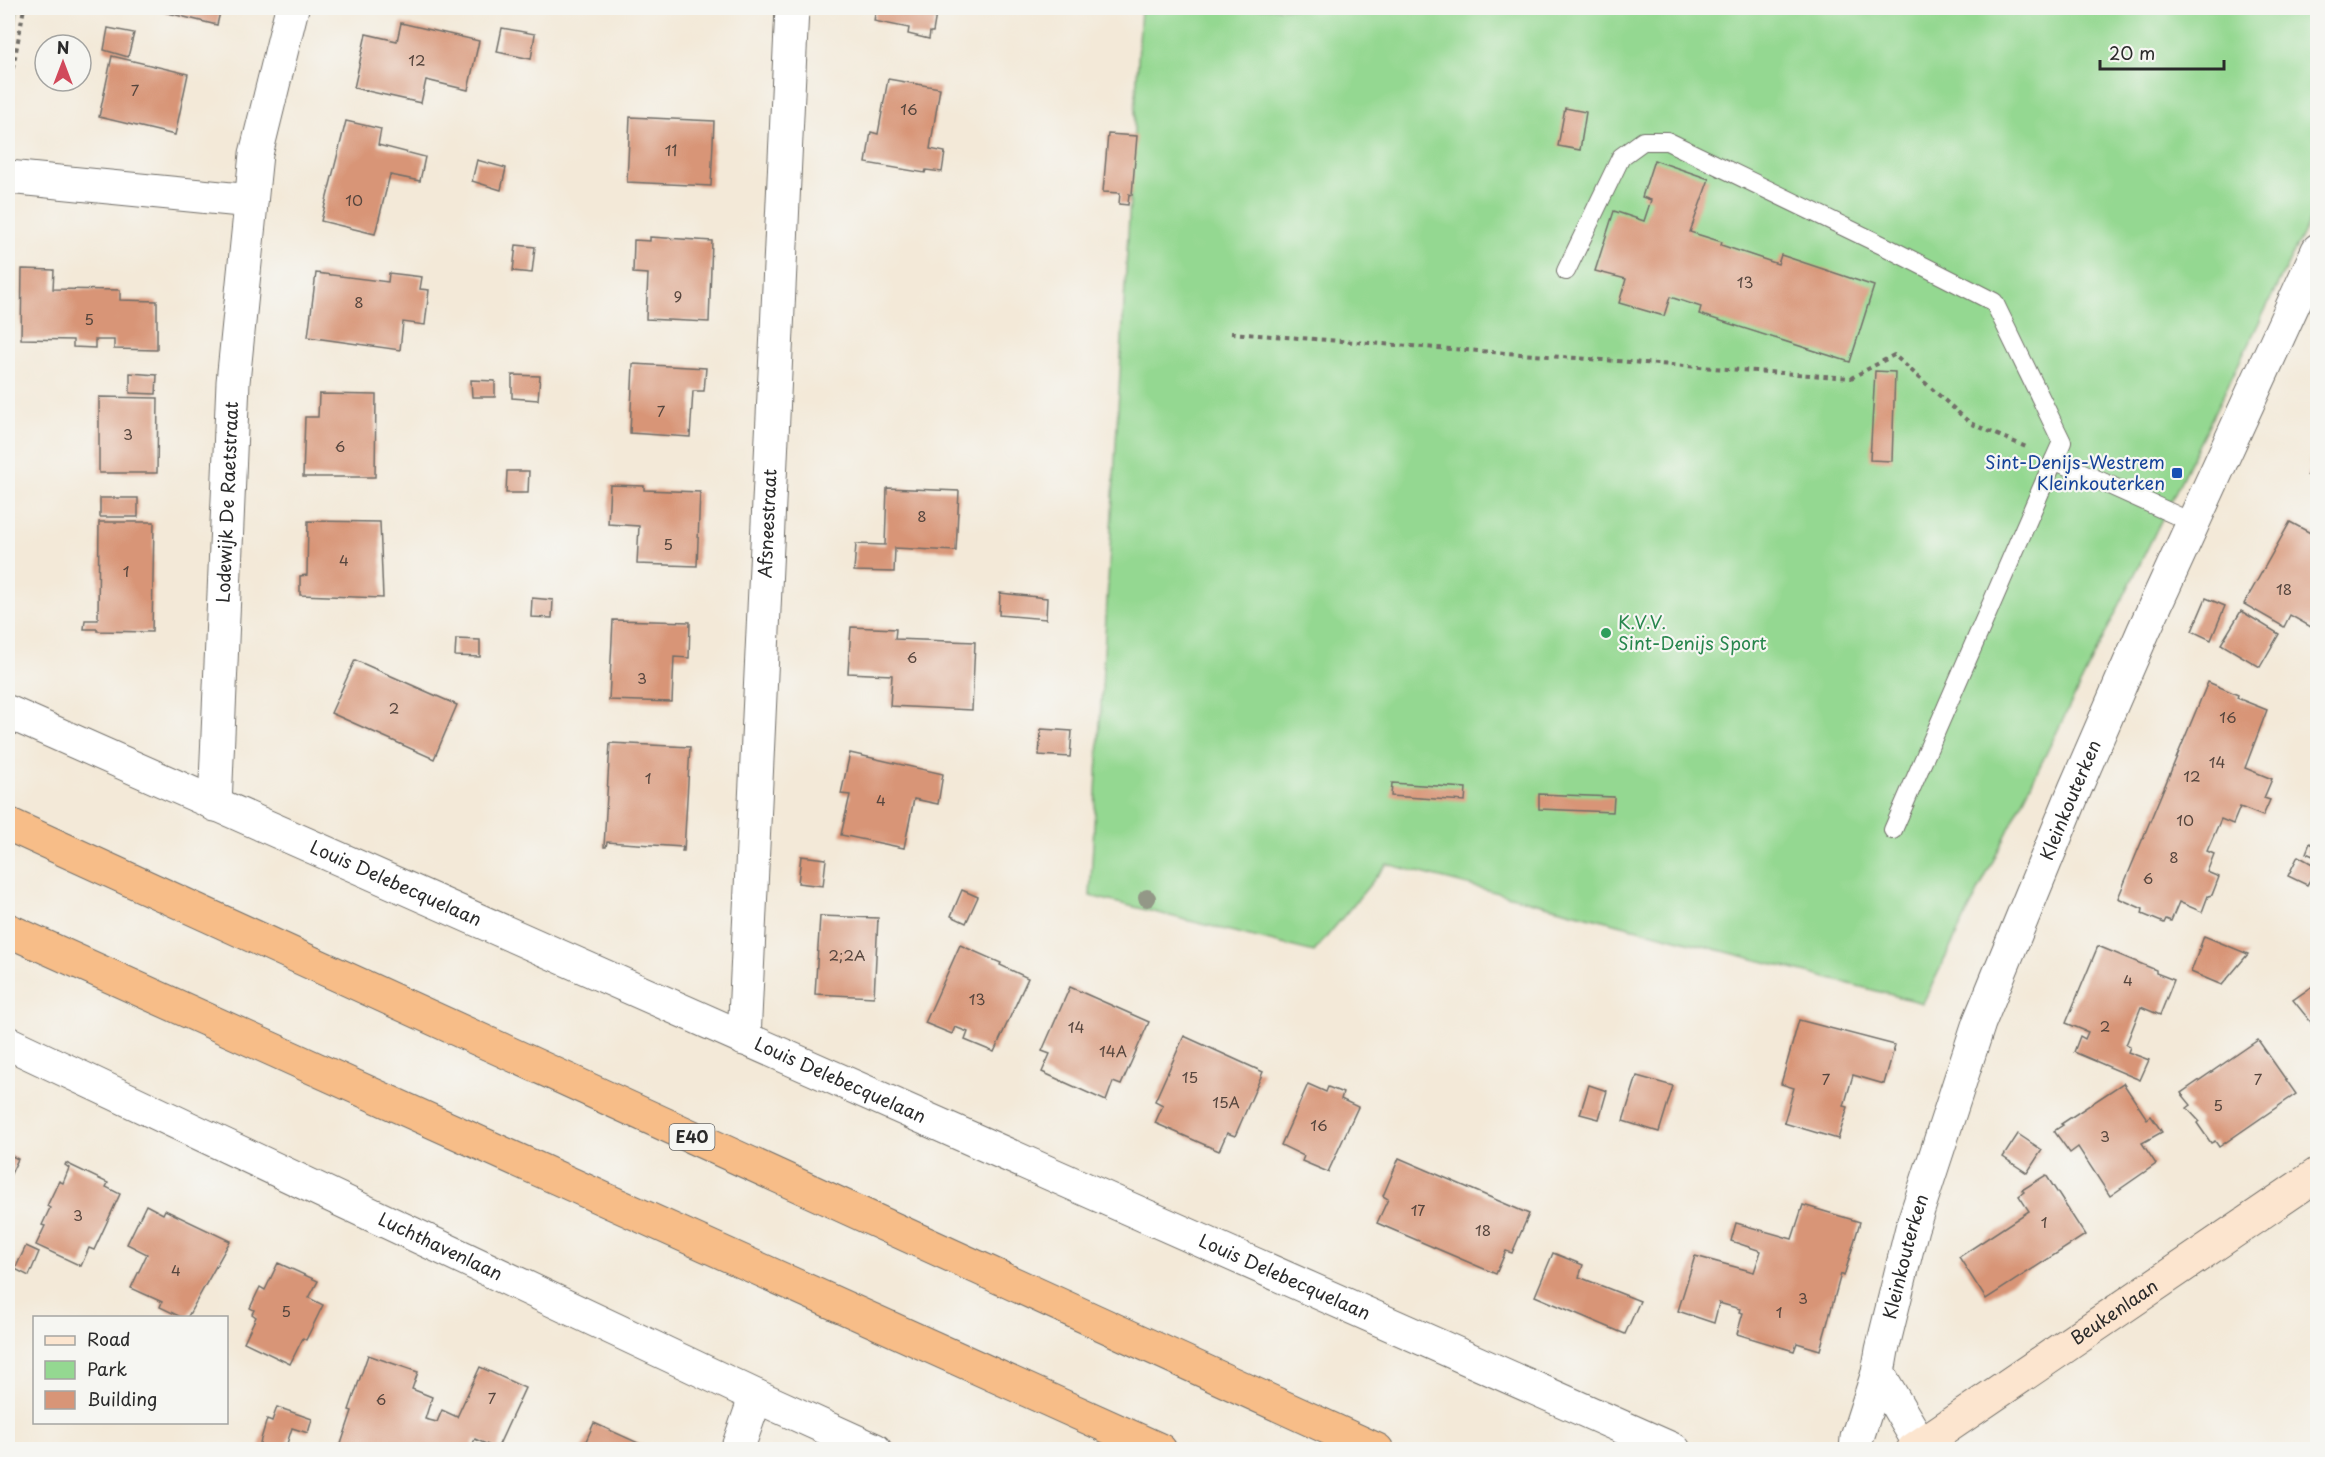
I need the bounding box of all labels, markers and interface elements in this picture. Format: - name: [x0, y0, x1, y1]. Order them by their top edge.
- north arrow: [33, 33, 93, 93]
- scale bar: [2100, 33, 2224, 71]
- text: N: [57, 35, 69, 59]
- text: 20 m: [2109, 39, 2155, 66]
- house number: 12: [408, 48, 426, 71]
- house number: 7: [131, 78, 140, 101]
- house number: 16: [900, 97, 918, 120]
- house number: 11: [665, 138, 677, 161]
- house number: 10: [345, 188, 363, 211]
- house number: 13: [1737, 270, 1753, 293]
- house number: 9: [674, 284, 682, 307]
- house number: 8: [354, 290, 364, 313]
- house number: 5: [84, 307, 94, 330]
- house number: 7: [657, 399, 666, 422]
- street label: Lodewijk De Raetstraat: [209, 401, 244, 604]
- house number: 3: [123, 422, 133, 445]
- house number: 6: [335, 434, 345, 457]
- place label: Sint-Denijs-Westrem Kleinkouterken: [1985, 448, 2165, 496]
- marker: Sint-Denijs-Westrem Kleinkouterken: [2170, 466, 2184, 480]
- street label: Afsneestraat: [750, 468, 783, 579]
- house number: 8: [917, 504, 927, 527]
- house number: 5: [663, 532, 673, 555]
- house number: 4: [339, 548, 349, 571]
- house number: 1: [123, 559, 129, 582]
- house number: 18: [2276, 577, 2292, 600]
- place label: K.V.V. Sint-Denijs Sport: [1618, 608, 1767, 656]
- marker: K.V.V. Sint-Denijs Sport: [1599, 626, 1613, 640]
- house number: 6: [907, 645, 917, 668]
- house number: 3: [637, 666, 647, 689]
- house number: 2: [389, 696, 399, 719]
- house number: 16: [2219, 705, 2237, 728]
- street label: Kleinkouterken: [2032, 735, 2107, 864]
- house number: 14: [2209, 750, 2225, 773]
- house number: 12: [2183, 764, 2201, 787]
- house number: 1: [645, 766, 651, 789]
- house number: 4: [876, 788, 886, 811]
- house number: 10: [2176, 808, 2194, 831]
- street label: Louis Delebecquelaan: [306, 833, 486, 932]
- house number: 8: [2169, 845, 2179, 868]
- house number: 6: [2143, 866, 2153, 889]
- house number: 2;2A: [828, 943, 866, 966]
- house number: 4: [2123, 968, 2133, 991]
- house number: 13: [969, 987, 985, 1010]
- house number: 2: [2100, 1014, 2110, 1037]
- house number: 14: [1068, 1015, 1084, 1038]
- street label: Louis Delebecquelaan: [751, 1029, 931, 1129]
- house number: 14A: [1099, 1039, 1127, 1062]
- house number: 15: [1182, 1065, 1198, 1088]
- house number: 7: [1822, 1067, 1831, 1090]
- house number: 7: [2254, 1067, 2263, 1090]
- house number: 15A: [1212, 1090, 1240, 1113]
- house number: 5: [2213, 1093, 2223, 1116]
- house number: 16: [1310, 1113, 1328, 1136]
- road number: E40: [670, 1124, 714, 1150]
- house number: 3: [2100, 1124, 2110, 1147]
- street label: Kleinkouterken: [1875, 1190, 1934, 1322]
- house number: 17: [1411, 1198, 1425, 1221]
- house number: 3: [73, 1203, 83, 1226]
- street label: Luchthavenlaan: [374, 1205, 508, 1287]
- house number: 1: [2041, 1210, 2047, 1233]
- house number: 18: [1475, 1218, 1491, 1241]
- street label: Louis Delebecquelaan: [1195, 1226, 1375, 1326]
- house number: 4: [171, 1258, 181, 1281]
- street label: Beukenlaan: [2065, 1272, 2163, 1351]
- house number: 3: [1798, 1286, 1808, 1309]
- house number: 5: [281, 1299, 291, 1322]
- house number: 1: [1776, 1300, 1782, 1323]
- legend: [33, 1316, 228, 1424]
- text: Road: [87, 1325, 131, 1352]
- text: Park: [87, 1355, 127, 1382]
- text: Building: [87, 1385, 157, 1412]
- house number: 7: [488, 1386, 497, 1409]
- house number: 6: [376, 1387, 386, 1410]

